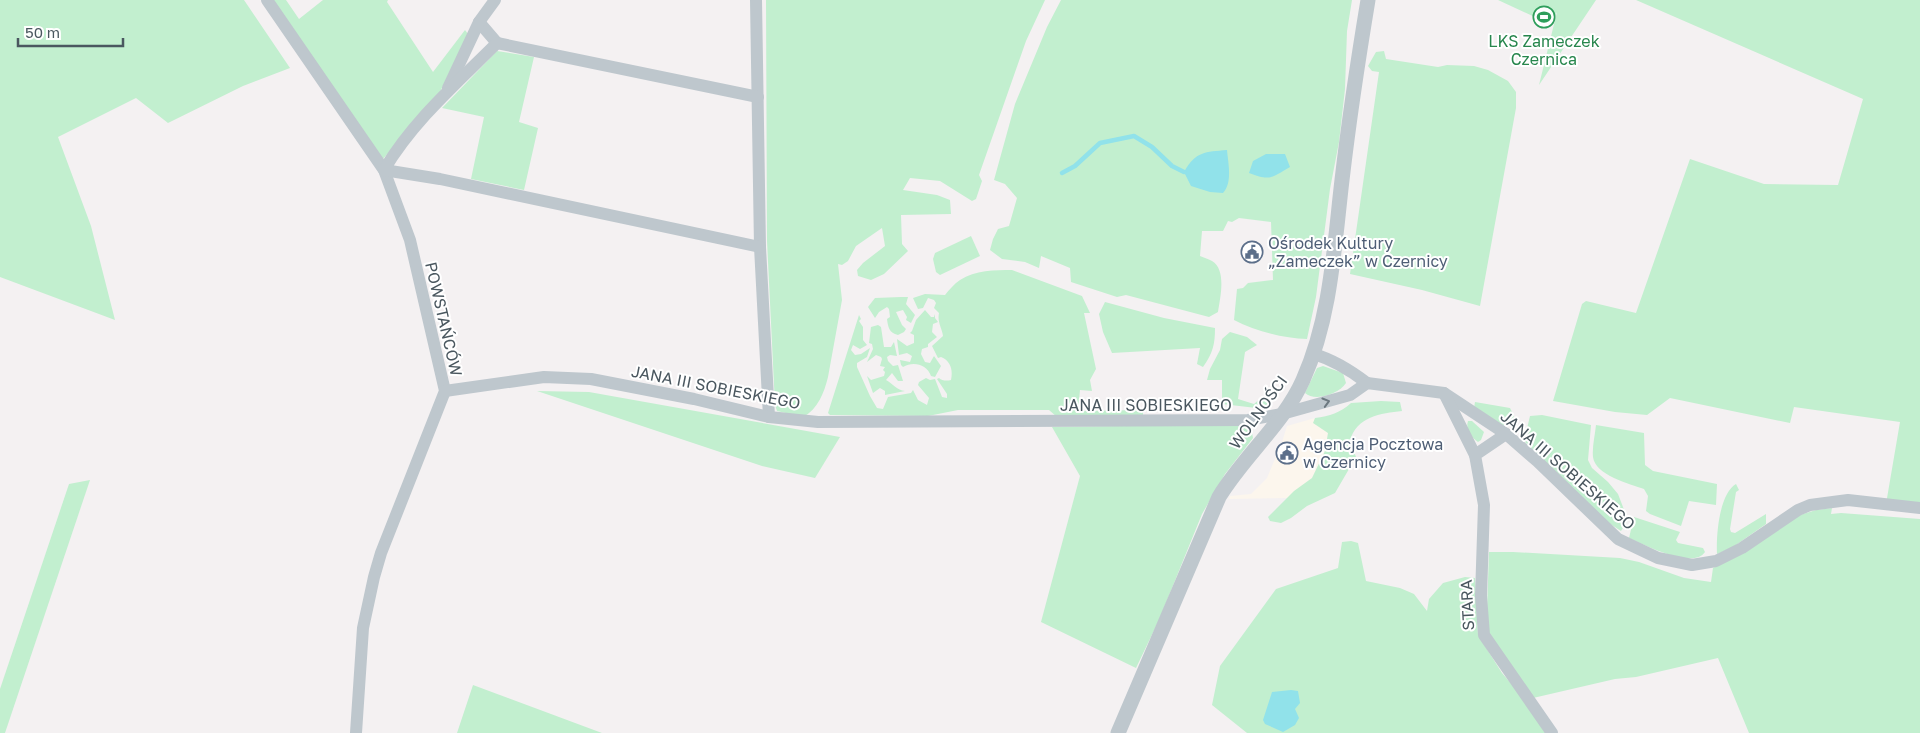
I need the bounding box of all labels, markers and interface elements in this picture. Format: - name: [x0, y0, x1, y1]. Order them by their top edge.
- sports icon: LKS Zameczek Czernica: [1532, 5, 1556, 29]
- scale bar: [18, 15, 122, 47]
- text: 50 m: [25, 23, 60, 41]
- place label: LKS Zameczek Czernica: [1488, 31, 1600, 69]
- place label: Ośrodek Kultury „Zameczek” w Czernicy: [1268, 233, 1448, 271]
- public building icon: Ośrodek Kultury „Zameczek” w Czernicy: [1240, 240, 1264, 264]
- street label: POWSTAŃCÓW: [421, 260, 467, 378]
- street label: JANA III SOBIESKIEGO: [630, 361, 802, 413]
- street label: WOLNOŚCI: [1225, 371, 1291, 453]
- street label: JANA III SOBIESKIEGO: [1060, 395, 1232, 415]
- one-way arrow: [1322, 397, 1330, 407]
- street label: JANA III SOBIESKIEGO: [1497, 406, 1639, 534]
- place label: Agencja Pocztowa w Czernicy: [1303, 434, 1443, 472]
- public building icon: Agencja Pocztowa w Czernicy: [1275, 441, 1299, 465]
- street label: STARA: [1456, 579, 1478, 631]

